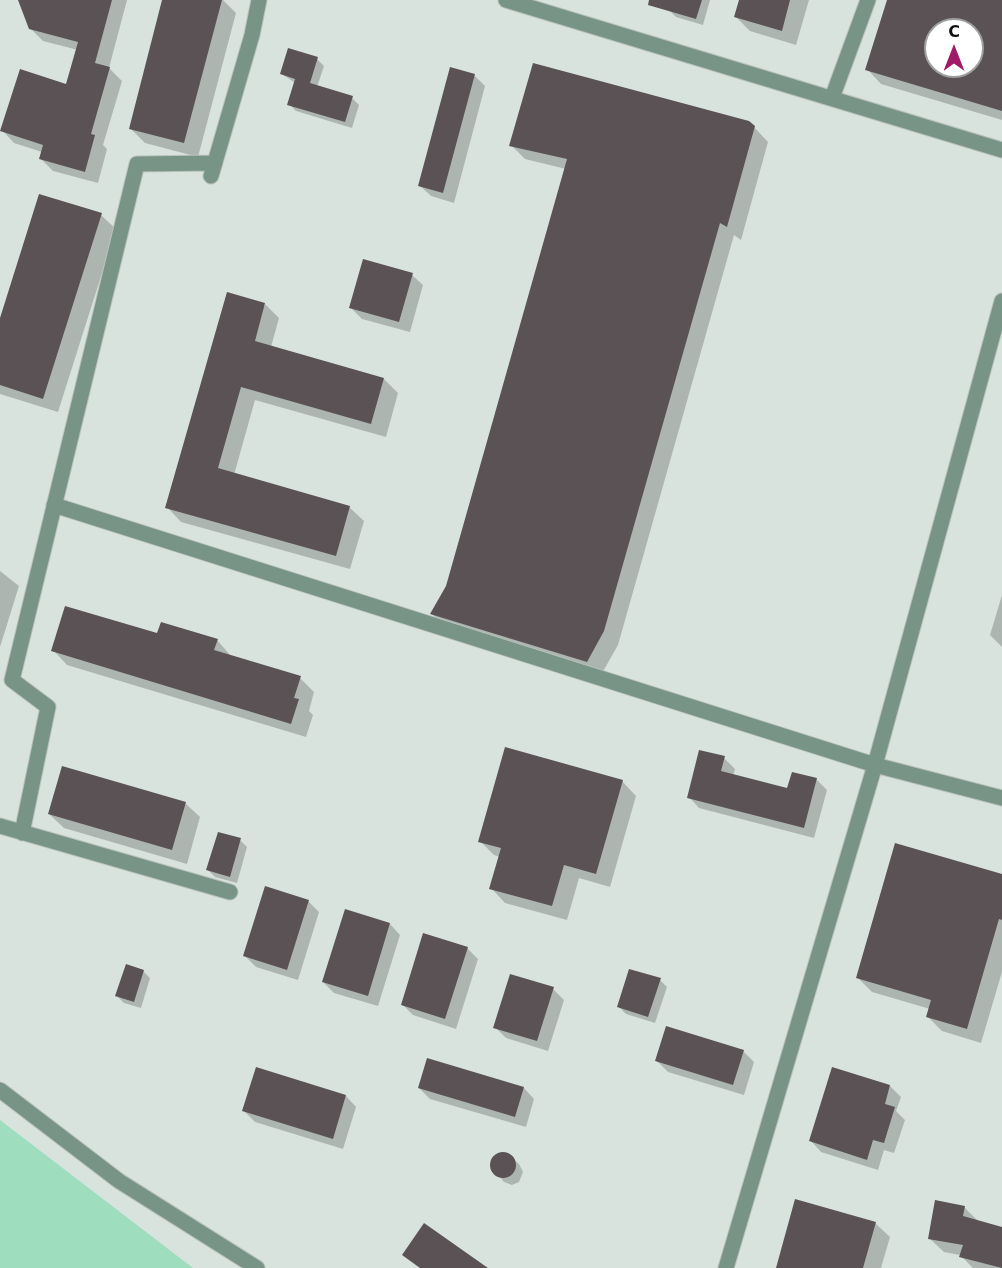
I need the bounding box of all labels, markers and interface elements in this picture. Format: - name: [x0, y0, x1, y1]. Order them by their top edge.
- north arrow: [924, 18, 984, 78]
- text: С: [948, 22, 960, 41]

